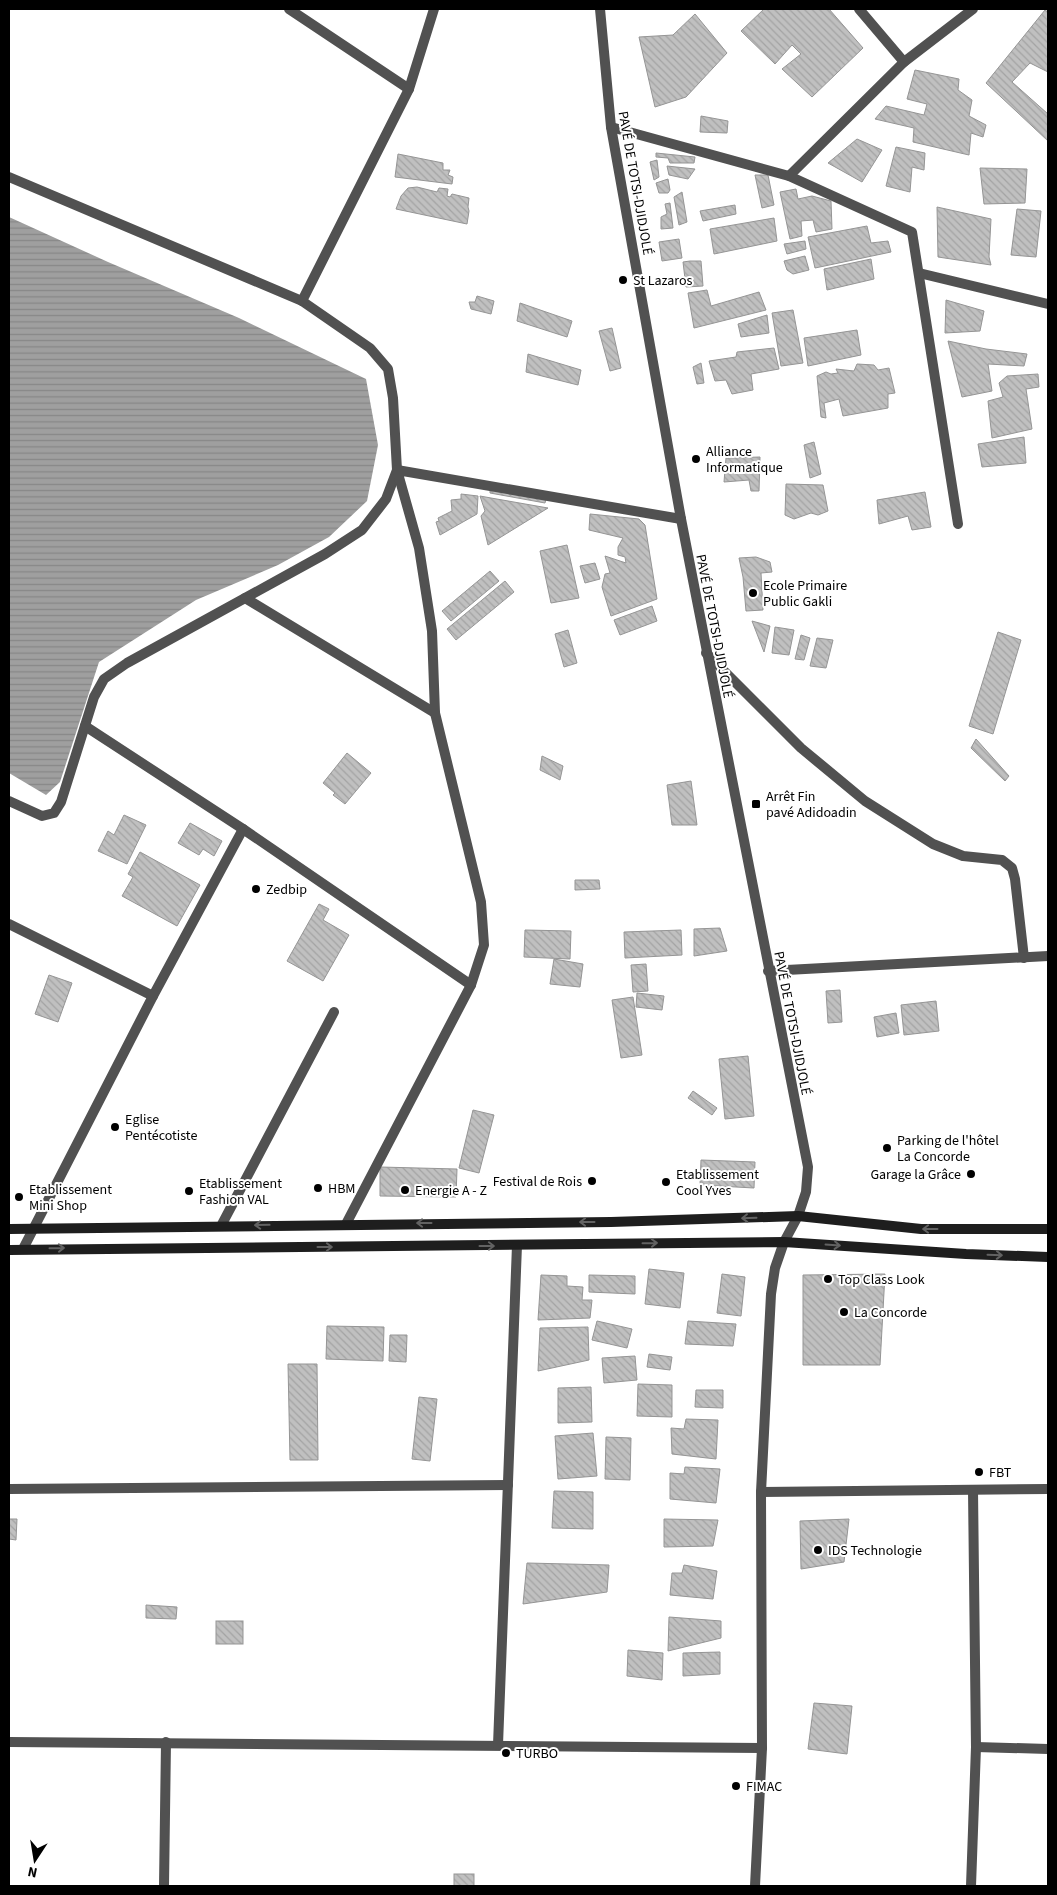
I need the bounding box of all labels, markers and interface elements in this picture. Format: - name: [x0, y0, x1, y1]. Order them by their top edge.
- street label: PAVÉ DE TOTSI-DJIDJOLÉ: [612, 109, 658, 257]
- place label: St Lazaros: [633, 271, 693, 291]
- marker: St Lazaros: [617, 274, 629, 286]
- place label: Alliance Informatique: [706, 442, 783, 478]
- marker: Alliance Informatique: [690, 453, 702, 465]
- street label: PAVÉ DE TOTSI-DJIDJOLÉ: [690, 553, 738, 700]
- place label: Ecole Primaire Public Gakli: [763, 576, 847, 612]
- marker: Ecole Primaire Public Gakli: [747, 587, 759, 599]
- place label: Arrêt Fin pavé Adidoadin: [766, 787, 857, 823]
- marker: Arrêt Fin pavé Adidoadin: [750, 798, 762, 810]
- place label: Zedbip: [266, 880, 307, 900]
- marker: Zedbip: [250, 883, 262, 895]
- street label: PAVÉ DE TOTSI-DJIDJOLÉ: [768, 950, 816, 1097]
- place label: Eglise Pentécotiste: [125, 1110, 197, 1146]
- marker: Eglise Pentécotiste: [109, 1121, 121, 1133]
- place label: Parking de l'hôtel La Concorde: [897, 1131, 999, 1167]
- marker: Parking de l'hôtel La Concorde: [881, 1142, 893, 1154]
- place label: Etablissement Cool Yves: [676, 1165, 759, 1201]
- place label: Garage la Grâce: [870, 1165, 961, 1185]
- marker: Garage la Grâce: [965, 1168, 977, 1180]
- place label: Festival de Rois: [493, 1172, 582, 1192]
- place label: Etablissement Fashion VAL: [199, 1174, 282, 1210]
- marker: Festival de Rois: [586, 1175, 598, 1187]
- marker: Etablissement Cool Yves: [660, 1176, 672, 1188]
- place label: HBM: [328, 1179, 356, 1199]
- place label: Etablissement Mini Shop: [29, 1180, 112, 1216]
- place label: Energie A - Z: [415, 1181, 487, 1201]
- marker: HBM: [312, 1182, 324, 1194]
- marker: Energie A - Z: [399, 1184, 411, 1196]
- marker: Etablissement Fashion VAL: [183, 1185, 195, 1197]
- marker: Etablissement Mini Shop: [13, 1191, 25, 1203]
- one-way arrow: [741, 1213, 757, 1222]
- one-way arrow: [579, 1217, 595, 1227]
- one-way arrow: [416, 1218, 432, 1228]
- one-way arrow: [254, 1220, 270, 1230]
- one-way arrow: [922, 1224, 938, 1234]
- one-way arrow: [642, 1239, 658, 1248]
- one-way arrow: [824, 1240, 840, 1250]
- one-way arrow: [479, 1241, 495, 1250]
- one-way arrow: [316, 1242, 333, 1252]
- one-way arrow: [49, 1244, 65, 1253]
- one-way arrow: [987, 1251, 1003, 1260]
- place label: Top Class Look: [838, 1270, 925, 1290]
- marker: Top Class Look: [822, 1273, 834, 1285]
- place label: La Concorde: [854, 1303, 927, 1323]
- marker: La Concorde: [838, 1306, 850, 1318]
- place label: FBT: [989, 1463, 1012, 1483]
- marker: FBT: [973, 1466, 985, 1478]
- place label: IDS Technologie: [828, 1541, 922, 1561]
- marker: IDS Technologie: [812, 1544, 824, 1556]
- place label: TURBO: [516, 1744, 558, 1764]
- marker: TURBO: [500, 1747, 512, 1759]
- place label: FIMAC: [746, 1777, 782, 1797]
- marker: FIMAC: [730, 1780, 742, 1792]
- north arrow: [10, 1835, 60, 1885]
- text: N: [26, 1861, 39, 1882]

